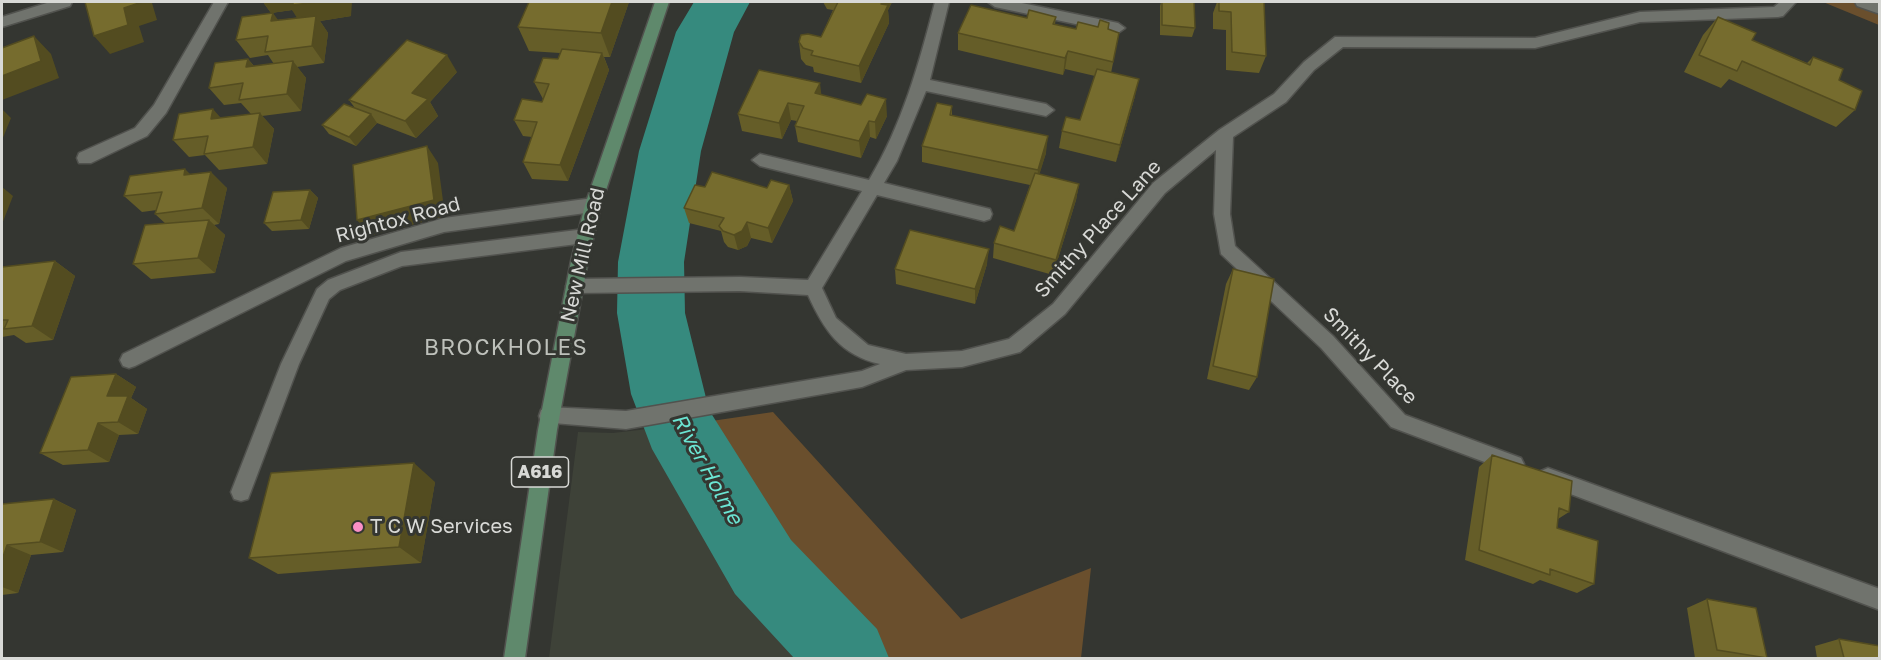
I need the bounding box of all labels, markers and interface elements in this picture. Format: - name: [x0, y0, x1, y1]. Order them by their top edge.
- street label: Smithy Place Lane: [1030, 155, 1166, 303]
- street label: New Mill Road: [556, 185, 610, 325]
- street label: Rightox Road: [333, 192, 463, 248]
- street label: Smithy Place: [1318, 303, 1422, 409]
- district label: BROCKHOLES: [424, 335, 588, 361]
- water label: River Holme: [666, 409, 748, 529]
- road number: A616: [512, 457, 568, 487]
- place label: T C W Services: [370, 515, 513, 539]
- marker: T C W Services: [351, 520, 365, 534]

